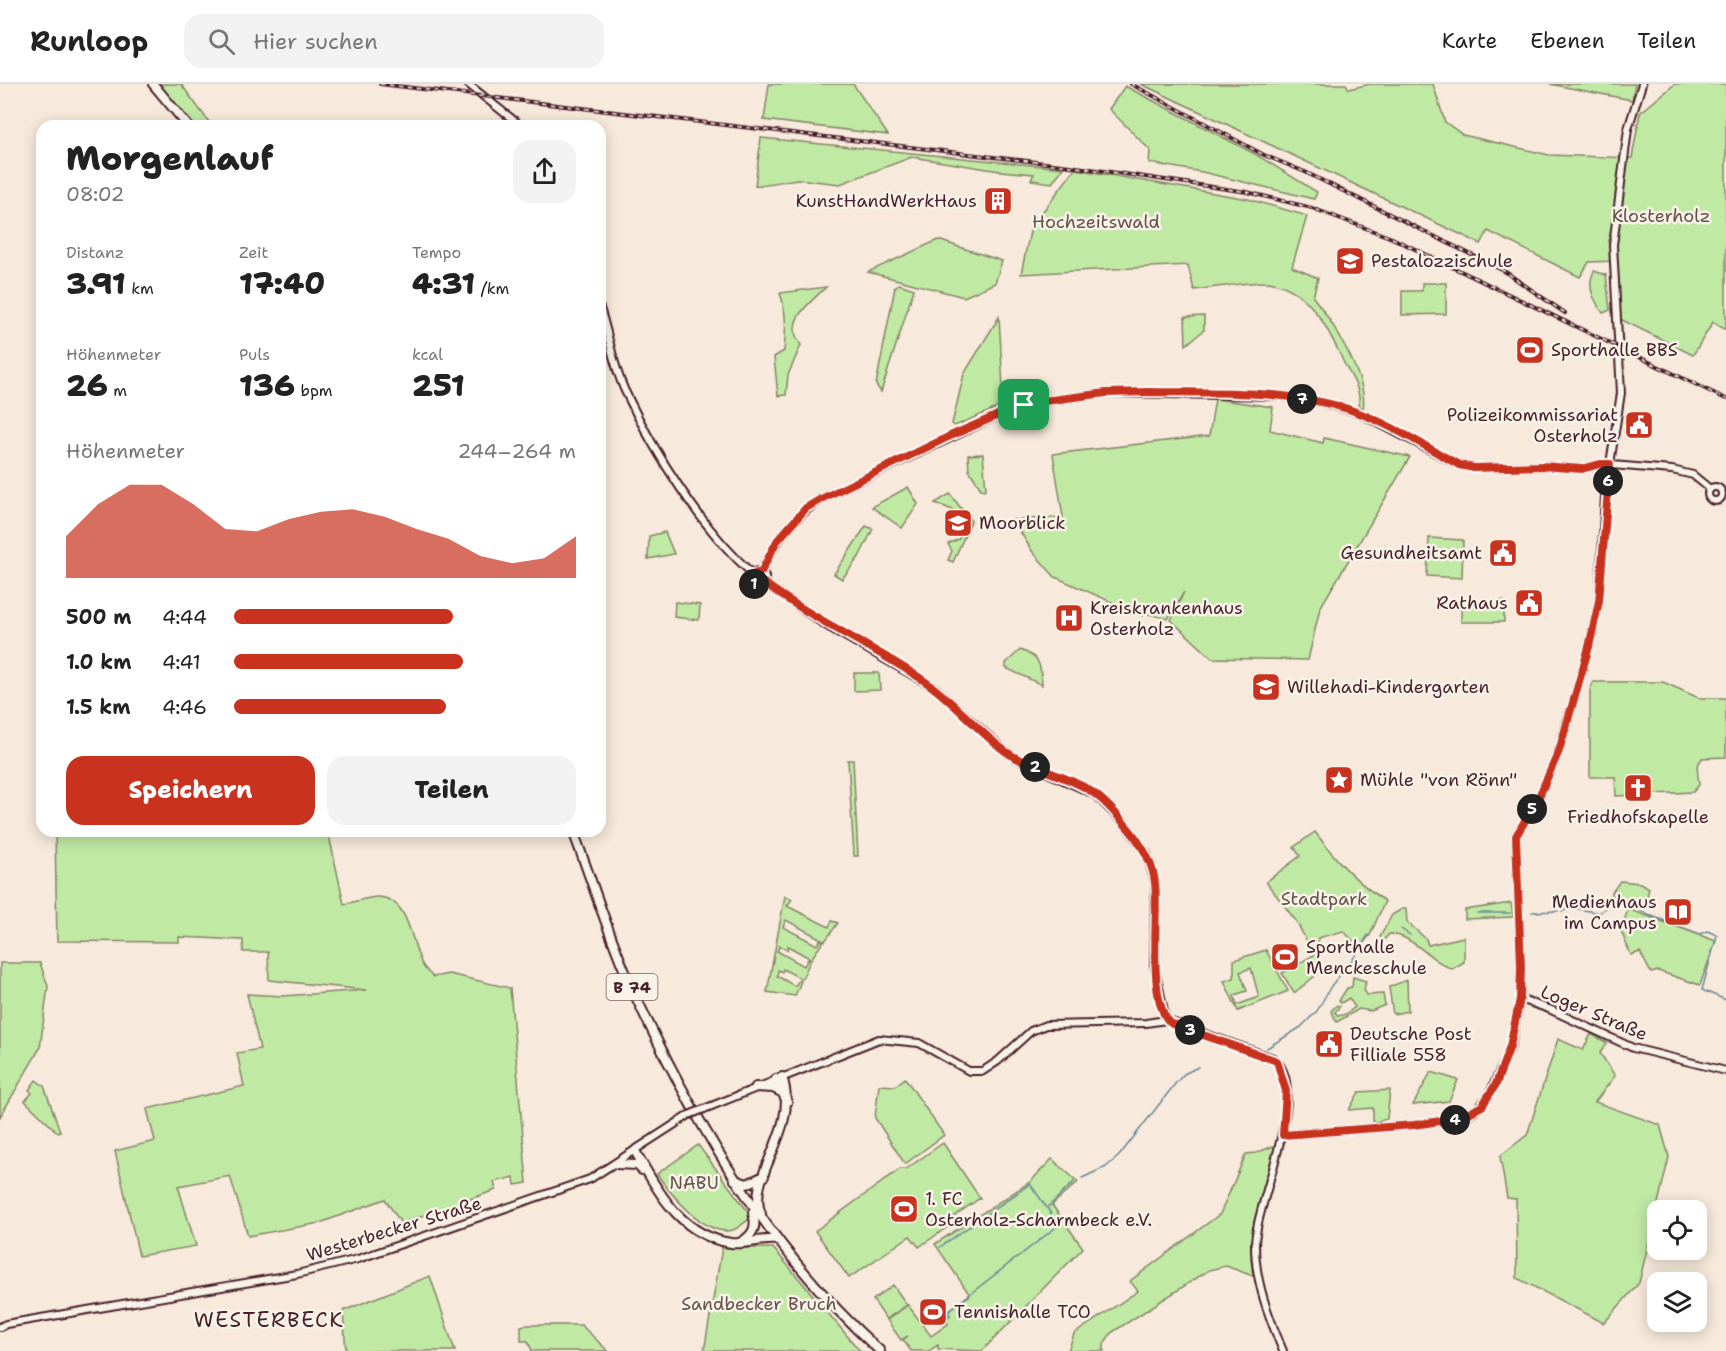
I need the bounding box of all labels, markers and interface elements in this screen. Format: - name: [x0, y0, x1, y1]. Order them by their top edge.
- search box: [184, 14, 604, 68]
- text: Runloop: [30, 22, 148, 60]
- icon: search: [205, 25, 238, 58]
- text: Hier suchen: [253, 27, 378, 56]
- text: Karte: [1442, 27, 1497, 55]
- text: Ebenen: [1530, 27, 1605, 55]
- text: Teilen: [1638, 27, 1696, 55]
- text: Morgenlauf: [66, 136, 274, 181]
- button: share: [513, 140, 576, 203]
- text: 08:02: [66, 181, 125, 207]
- building icon: KunstHandWerkHaus: [982, 185, 1014, 217]
- place label: KunstHandWerkHaus: [796, 189, 977, 213]
- park label: Klosterholz: [1612, 204, 1710, 228]
- park label: Hochzeitswald: [1032, 210, 1160, 234]
- text: Distanz: [66, 242, 124, 263]
- text: Zeit: [239, 242, 268, 263]
- text: Tempo: [412, 242, 461, 263]
- school or university icon: Pestalozzischule: [1334, 245, 1366, 277]
- place label: Pestalozzischule: [1371, 249, 1513, 273]
- text: 3.91: [66, 263, 126, 304]
- text: 17:40: [239, 263, 325, 304]
- text: 4:31: [412, 263, 475, 304]
- text: km: [126, 278, 154, 299]
- text: /km: [475, 278, 509, 299]
- sports icon: Sporthalle BBS: [1514, 334, 1546, 366]
- place label: Sporthalle BBS: [1551, 338, 1678, 362]
- text: Höhenmeter: [66, 344, 161, 365]
- text: Puls: [239, 344, 270, 365]
- text: kcal: [412, 344, 443, 365]
- text: 26: [66, 365, 108, 406]
- text: 136: [239, 365, 295, 406]
- text: 251: [412, 365, 465, 406]
- pin: [998, 379, 1049, 430]
- text: m: [108, 380, 127, 401]
- text: bpm: [295, 380, 333, 401]
- pin: 7: [1287, 384, 1317, 414]
- icon: arrive: [1007, 388, 1040, 421]
- text: 7: [1296, 388, 1308, 409]
- place label: Polizeikommissariat Osterholz: [1447, 403, 1618, 448]
- public building icon: Polizeikommissariat Osterholz: [1623, 409, 1655, 441]
- text: Höhenmeter: [66, 438, 185, 464]
- text: 244–264 m: [457, 438, 576, 464]
- pin: 6: [1593, 466, 1623, 496]
- text: 6: [1602, 470, 1614, 491]
- school or university icon: Moorblick: [942, 507, 974, 539]
- place label: Moorblick: [979, 511, 1066, 535]
- public building icon: Gesundheitsamt: [1487, 537, 1519, 569]
- place label: Gesundheitsamt: [1340, 541, 1482, 565]
- pin: 1: [739, 569, 769, 599]
- text: 1: [750, 573, 758, 594]
- public building icon: Rathaus: [1513, 587, 1545, 619]
- place label: Rathaus: [1436, 591, 1508, 615]
- place label: Kreiskrankenhaus Osterholz: [1090, 596, 1243, 641]
- hospital icon: Kreiskrankenhaus Osterholz: [1053, 602, 1085, 634]
- text: 500 m: [66, 604, 132, 630]
- text: 4:44: [162, 604, 207, 630]
- text: 1.0 km: [66, 649, 131, 675]
- text: 4:41: [162, 649, 201, 675]
- school or university icon: Willehadi-Kindergarten: [1250, 671, 1282, 703]
- place label: Willehadi-Kindergarten: [1287, 675, 1490, 699]
- text: 1.5 km: [66, 694, 130, 720]
- text: 4:46: [162, 694, 207, 720]
- pin: 2: [1020, 752, 1050, 782]
- button: Speichern: [66, 756, 315, 825]
- button: Teilen: [327, 756, 576, 825]
- text: 2: [1029, 756, 1041, 777]
- place icon: Mühle "von Rönn": [1323, 764, 1355, 796]
- place label: Mühle "von Rönn": [1360, 768, 1517, 792]
- church icon: Friedhofskapelle: [1622, 772, 1654, 804]
- pin: 5: [1517, 794, 1547, 824]
- text: 5: [1527, 798, 1537, 819]
- place label: Friedhofskapelle: [1567, 805, 1709, 829]
- park label: Stadtpark: [1281, 887, 1367, 911]
- place label: Medienhaus im Campus: [1552, 890, 1657, 935]
- library icon: Medienhaus im Campus: [1662, 896, 1694, 928]
- place label: Sporthalle Menckeschule: [1306, 935, 1427, 980]
- sports icon: Sporthalle Menckeschule: [1269, 941, 1301, 973]
- road number: B 74: [606, 974, 658, 1000]
- street label: Loger Straße: [1537, 980, 1651, 1046]
- pin: 3: [1175, 1015, 1205, 1045]
- text: 3: [1184, 1019, 1196, 1040]
- place label: Deutsche Post Filliale 558: [1350, 1022, 1472, 1067]
- public building icon: Deutsche Post Filliale 558: [1313, 1028, 1345, 1060]
- pin: 4: [1440, 1105, 1470, 1135]
- text: 4: [1449, 1109, 1461, 1130]
- park label: NABU: [669, 1171, 719, 1195]
- place label: 1. FC Osterholz-Scharmbeck e.V.: [925, 1187, 1152, 1232]
- street label: Westerbecker Straße: [304, 1191, 484, 1267]
- sports icon: 1. FC Osterholz-Scharmbeck e.V.: [888, 1193, 920, 1225]
- map controls: [1647, 1200, 1707, 1332]
- button: locate: [1647, 1200, 1707, 1260]
- button: layers: [1647, 1272, 1707, 1332]
- park label: Sandbecker Bruch: [681, 1292, 837, 1316]
- sports icon: Tennishalle TCO: [917, 1296, 949, 1328]
- place label: Tennishalle TCO: [954, 1300, 1091, 1324]
- district label: WESTERBECK: [194, 1306, 344, 1334]

